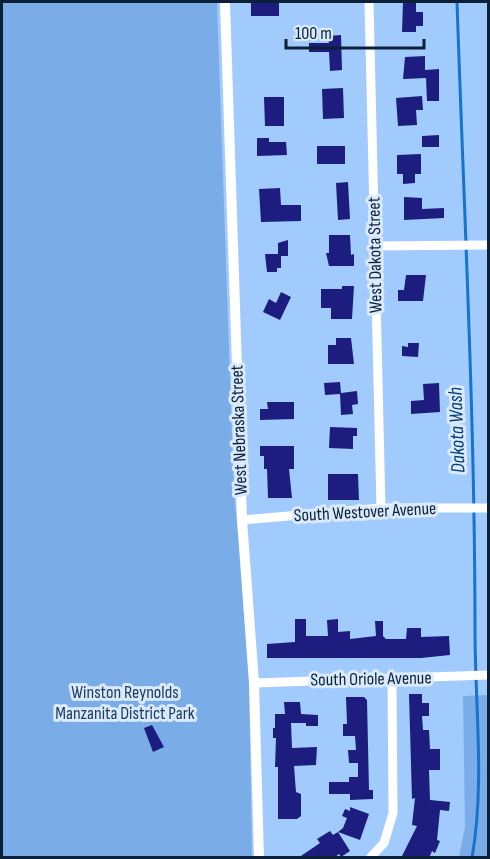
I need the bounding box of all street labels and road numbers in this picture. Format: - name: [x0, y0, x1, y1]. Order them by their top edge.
- street label: West Dakota Street: [363, 196, 387, 313]
- street label: West Nebraska Street: [226, 364, 252, 495]
- street label: South Westover Avenue: [293, 498, 437, 526]
- street label: South Oriole Avenue: [310, 667, 432, 691]

